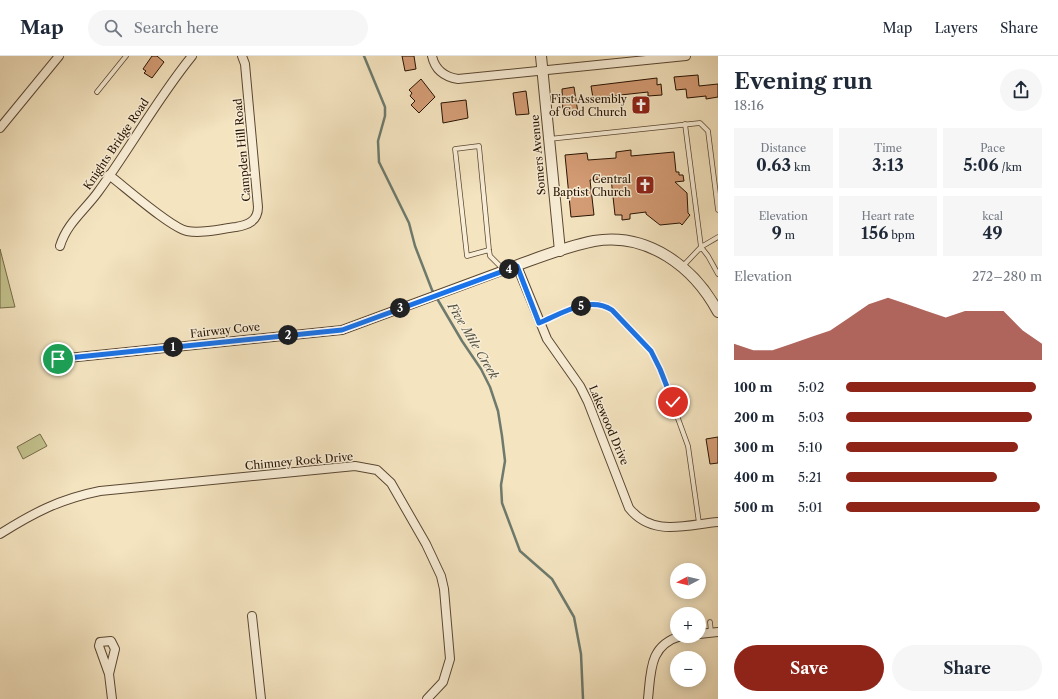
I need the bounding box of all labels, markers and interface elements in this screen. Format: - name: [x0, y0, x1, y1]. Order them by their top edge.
- search box: [88, 10, 368, 46]
- text: Map: [20, 16, 64, 39]
- icon: search: [102, 17, 124, 39]
- text: Search here: [134, 18, 219, 37]
- text: Map: [882, 19, 912, 37]
- text: Layers: [934, 19, 978, 37]
- text: Share: [1000, 19, 1038, 37]
- text: Evening run: [734, 68, 873, 95]
- button: share: [1000, 69, 1042, 111]
- place label: First Assembly of God Church: [549, 92, 628, 119]
- church icon: First Assembly of God Church: [630, 94, 652, 116]
- street label: Knights Bridge Road: [80, 95, 152, 192]
- text: 18:16: [734, 97, 764, 113]
- street label: Campden Hill Road: [230, 98, 253, 202]
- street label: Somers Avenue: [528, 114, 548, 196]
- text: Distance: [761, 141, 806, 155]
- text: Time: [874, 141, 902, 155]
- text: Pace: [980, 141, 1005, 155]
- text: 0.63: [756, 155, 791, 175]
- text: 3:13: [872, 155, 904, 175]
- text: 5:06: [963, 155, 999, 175]
- text: km: [791, 160, 811, 174]
- text: /km: [999, 160, 1022, 174]
- place label: Central Baptist Church: [553, 172, 632, 199]
- church icon: Central Baptist Church: [634, 174, 656, 196]
- text: Elevation: [759, 209, 808, 223]
- text: Heart rate: [861, 209, 915, 223]
- text: kcal: [982, 209, 1003, 223]
- text: 9: [772, 223, 782, 243]
- text: 156: [861, 223, 888, 243]
- text: 49: [983, 223, 1003, 243]
- text: m: [782, 228, 795, 242]
- text: bpm: [888, 228, 915, 242]
- pin: 4: [499, 259, 519, 279]
- text: 4: [506, 262, 512, 276]
- text: Elevation: [734, 268, 792, 284]
- text: 272–280 m: [972, 268, 1042, 284]
- pin: 5: [571, 296, 591, 316]
- pin: 3: [390, 298, 410, 318]
- water label: Five Mile Creek: [444, 299, 502, 382]
- text: 5: [578, 299, 584, 313]
- text: 3: [397, 301, 403, 315]
- street label: Fairway Cove: [189, 319, 261, 341]
- pin: 2: [278, 325, 298, 345]
- text: 2: [285, 328, 291, 342]
- pin: 1: [163, 337, 183, 357]
- text: 1: [171, 340, 175, 354]
- pin: [41, 342, 75, 376]
- icon: arrive: [47, 348, 69, 370]
- text: 100 m: [734, 379, 773, 395]
- text: 5:02: [798, 379, 824, 395]
- street label: Lakewood Drive: [586, 383, 632, 467]
- pin: [656, 385, 690, 419]
- icon: check: [662, 391, 684, 413]
- text: 200 m: [734, 409, 774, 425]
- text: 5:03: [798, 409, 824, 425]
- text: 300 m: [734, 439, 774, 455]
- text: 5:10: [798, 439, 822, 455]
- street label: Chimney Rock Drive: [244, 449, 354, 473]
- text: 400 m: [734, 469, 774, 485]
- text: 5:21: [798, 469, 822, 485]
- text: 500 m: [734, 499, 774, 515]
- text: 5:01: [798, 499, 822, 515]
- north arrow: [670, 563, 706, 599]
- map controls: [670, 563, 706, 687]
- button: +: [670, 607, 706, 643]
- button: Save: [734, 645, 884, 691]
- button: Share: [892, 645, 1042, 691]
- button: −: [670, 651, 706, 687]

